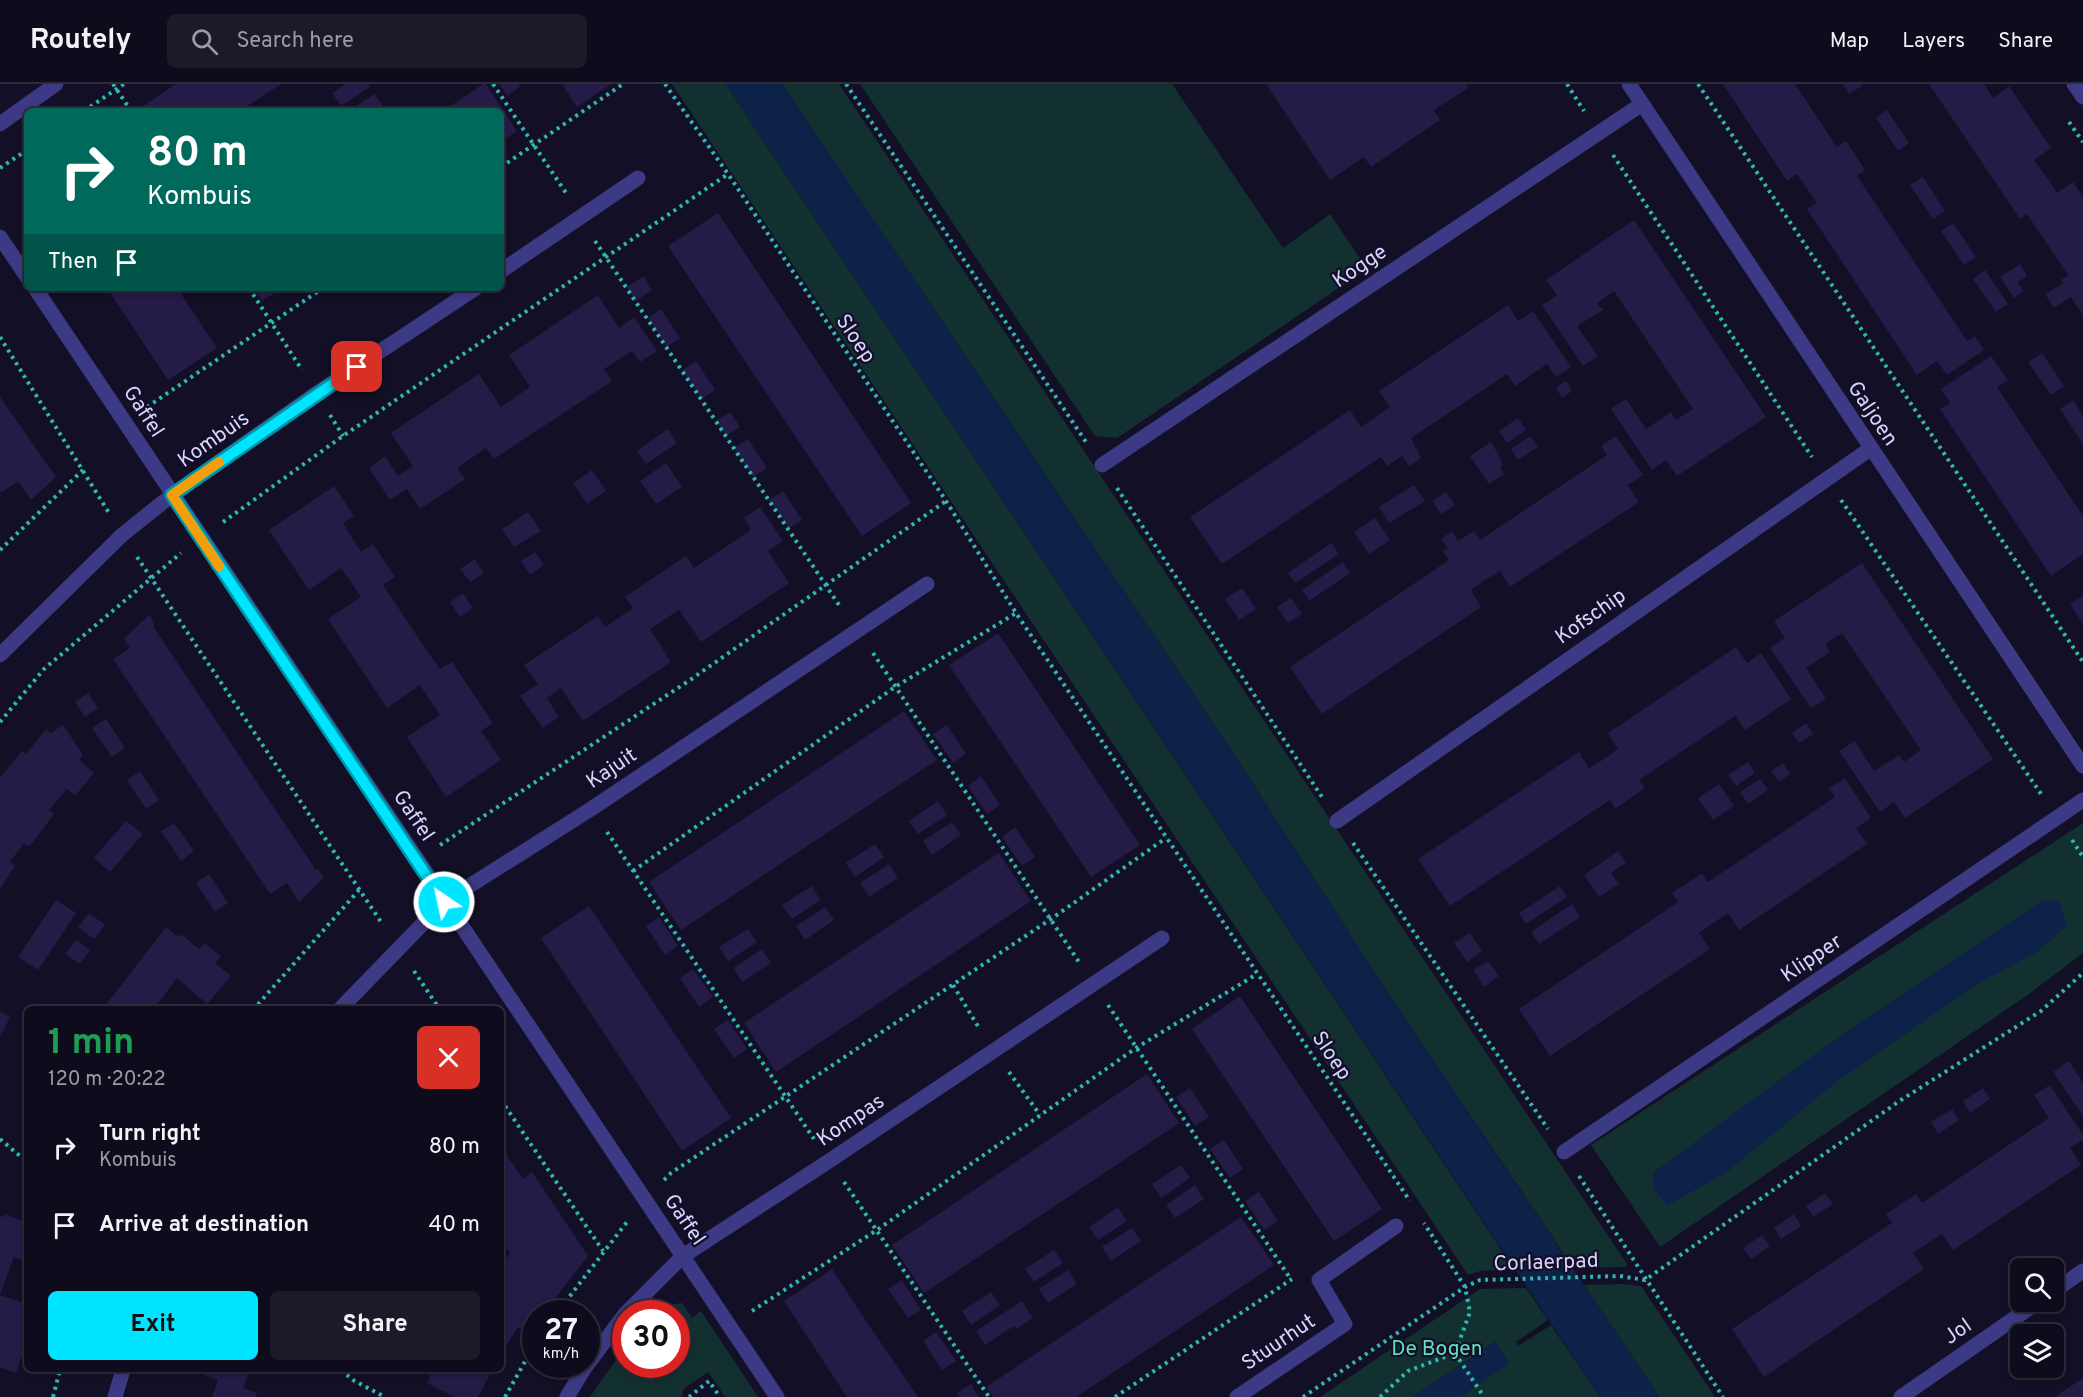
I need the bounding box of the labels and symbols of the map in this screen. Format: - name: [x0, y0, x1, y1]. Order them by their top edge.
- street label: Kogge: [1328, 239, 1392, 295]
- street label: Sloep: [829, 309, 881, 369]
- pin: [331, 341, 382, 392]
- street label: Galjoen: [1841, 376, 1903, 452]
- street label: Gaffel: [116, 381, 170, 443]
- street label: Kombuis: [173, 406, 255, 474]
- street label: Kofschip: [1550, 583, 1632, 651]
- street label: Kajuit: [581, 742, 643, 796]
- street label: Gaffel: [386, 785, 440, 847]
- position arrow: [412, 870, 476, 934]
- street label: Klipper: [1776, 929, 1848, 989]
- street label: Sloep: [1305, 1026, 1357, 1086]
- street label: Kompas: [812, 1089, 890, 1153]
- street label: Gaffel: [657, 1189, 711, 1251]
- street label: Corlaerpad: [1493, 1248, 1599, 1278]
- speed limit sign: 30: [612, 1300, 690, 1378]
- street label: Stuurhut: [1237, 1309, 1321, 1377]
- street label: Jol: [1939, 1313, 1977, 1351]
- park label: De Bogen: [1391, 1336, 1483, 1363]

